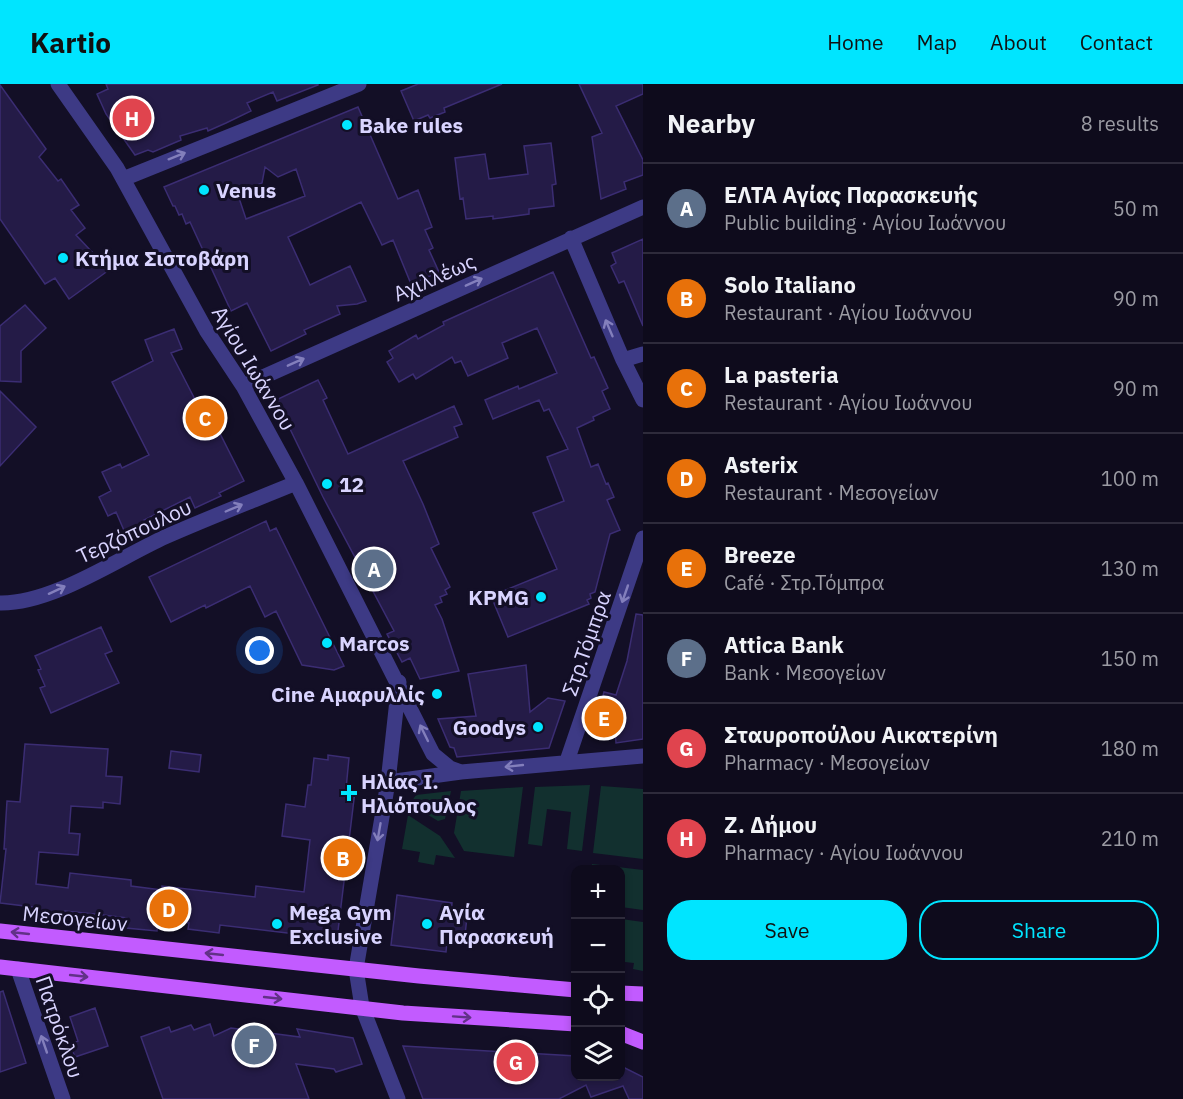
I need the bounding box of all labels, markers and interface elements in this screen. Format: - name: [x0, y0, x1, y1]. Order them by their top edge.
- text: Kartio: [30, 24, 111, 61]
- text: Home: [827, 28, 884, 56]
- text: Map: [917, 28, 957, 56]
- text: About: [990, 28, 1047, 56]
- text: Contact: [1080, 28, 1153, 56]
- pin: H: [112, 96, 152, 141]
- text: Nearby: [667, 106, 755, 140]
- text: 8 results: [1081, 110, 1159, 137]
- place label: Bake rules: [359, 111, 463, 139]
- marker: Bake rules: [340, 118, 354, 132]
- one-way arrow: [167, 150, 185, 161]
- place label: Venus: [216, 176, 276, 204]
- text: ΕΛΤΑ Αγίας Παρασκευής: [724, 180, 978, 209]
- marker: Venus: [197, 183, 211, 197]
- text: A: [680, 195, 693, 222]
- text: 50 m: [1113, 195, 1159, 222]
- text: Public building · Αγίου Ιωάννου: [724, 209, 1006, 236]
- place label: Κτήμα Σιστοβάρη: [75, 244, 249, 272]
- street label: Αχιλλέως: [388, 246, 480, 308]
- marker: Κτήμα Σιστοβάρη: [56, 251, 70, 265]
- text: Solo Italiano: [724, 270, 856, 299]
- one-way arrow: [464, 275, 482, 287]
- text: B: [680, 285, 693, 312]
- text: 90 m: [1113, 285, 1159, 312]
- text: Restaurant · Αγίου Ιωάννου: [724, 299, 973, 326]
- street label: Αγίου Ιωάννου: [206, 300, 302, 436]
- one-way arrow: [603, 320, 614, 338]
- one-way arrow: [287, 356, 305, 367]
- text: La pasteria: [724, 360, 839, 389]
- text: C: [680, 375, 693, 402]
- text: 90 m: [1113, 375, 1159, 402]
- text: Restaurant · Αγίου Ιωάννου: [724, 389, 973, 416]
- pin: C: [186, 396, 224, 440]
- text: Asterix: [724, 450, 798, 479]
- text: D: [680, 465, 693, 492]
- text: 100 m: [1101, 465, 1159, 492]
- place label: 12: [339, 470, 364, 498]
- marker: 12: [320, 477, 334, 491]
- text: Restaurant · Μεσογείων: [724, 479, 939, 506]
- street label: Τερζόπουλου: [72, 492, 196, 570]
- one-way arrow: [225, 502, 243, 513]
- text: Breeze: [724, 540, 796, 569]
- pin: A: [354, 546, 394, 592]
- text: E: [680, 555, 693, 582]
- text: 130 m: [1101, 555, 1159, 582]
- text: Café · Στρ.Τόμπρα: [724, 569, 884, 596]
- place label: KPMG: [468, 583, 529, 611]
- one-way arrow: [48, 584, 66, 595]
- one-way arrow: [618, 584, 629, 603]
- street label: Στρ.Τόμπρα: [555, 587, 617, 699]
- marker: KPMG: [534, 590, 548, 604]
- place label: Marcos: [339, 629, 410, 657]
- text: Attica Bank: [724, 630, 844, 659]
- your location: [245, 636, 274, 665]
- marker: Marcos: [320, 636, 334, 650]
- text: F: [681, 645, 692, 672]
- text: 150 m: [1101, 645, 1159, 672]
- text: Bank · Μεσογείων: [724, 659, 886, 686]
- place label: Cine Αμαρυλλίς: [271, 680, 425, 708]
- marker: Cine Αμαρυλλίς: [430, 687, 444, 701]
- pin: E: [584, 696, 624, 740]
- place label: Goodys: [453, 713, 526, 741]
- marker: Goodys: [531, 720, 545, 734]
- text: Σταυροπούλου Αικατερίνη: [724, 720, 998, 749]
- one-way arrow: [417, 724, 429, 742]
- text: G: [679, 735, 694, 762]
- text: 180 m: [1101, 735, 1159, 762]
- text: Pharmacy · Μεσογείων: [724, 749, 930, 776]
- one-way arrow: [504, 761, 524, 772]
- place label: Ηλίας Ι. Ηλιόπουλος: [361, 767, 477, 819]
- marker: Ηλίας Ι. Ηλιόπουλος: [342, 786, 356, 800]
- text: Ζ. Δήμου: [724, 810, 817, 839]
- one-way arrow: [373, 822, 384, 842]
- text: H: [679, 825, 694, 852]
- text: 210 m: [1101, 825, 1159, 852]
- pin: B: [324, 836, 362, 880]
- text: Pharmacy · Αγίου Ιωάννου: [724, 839, 964, 866]
- map controls: [571, 865, 625, 1081]
- button: +: [571, 865, 625, 919]
- pin: D: [150, 886, 188, 932]
- place label: Mega Gym Exclusive: [289, 898, 392, 950]
- place label: Αγία Παρασκευή: [439, 898, 554, 950]
- street label: Μεσογείων: [21, 899, 129, 937]
- button: Save: [667, 900, 907, 960]
- button: Share: [919, 900, 1159, 960]
- marker: Mega Gym Exclusive: [270, 917, 284, 931]
- marker: Αγία Παρασκευή: [420, 917, 434, 931]
- button: −: [571, 919, 625, 973]
- one-way arrow: [11, 927, 31, 938]
- one-way arrow: [205, 948, 225, 959]
- one-way arrow: [69, 971, 88, 982]
- street label: Πατρόκλου: [29, 972, 91, 1082]
- button: locate: [571, 973, 625, 1027]
- one-way arrow: [262, 992, 282, 1003]
- one-way arrow: [451, 1011, 471, 1022]
- pin: F: [234, 1022, 274, 1068]
- button: layers: [571, 1027, 625, 1081]
- one-way arrow: [37, 1035, 48, 1054]
- pin: G: [496, 1040, 536, 1084]

